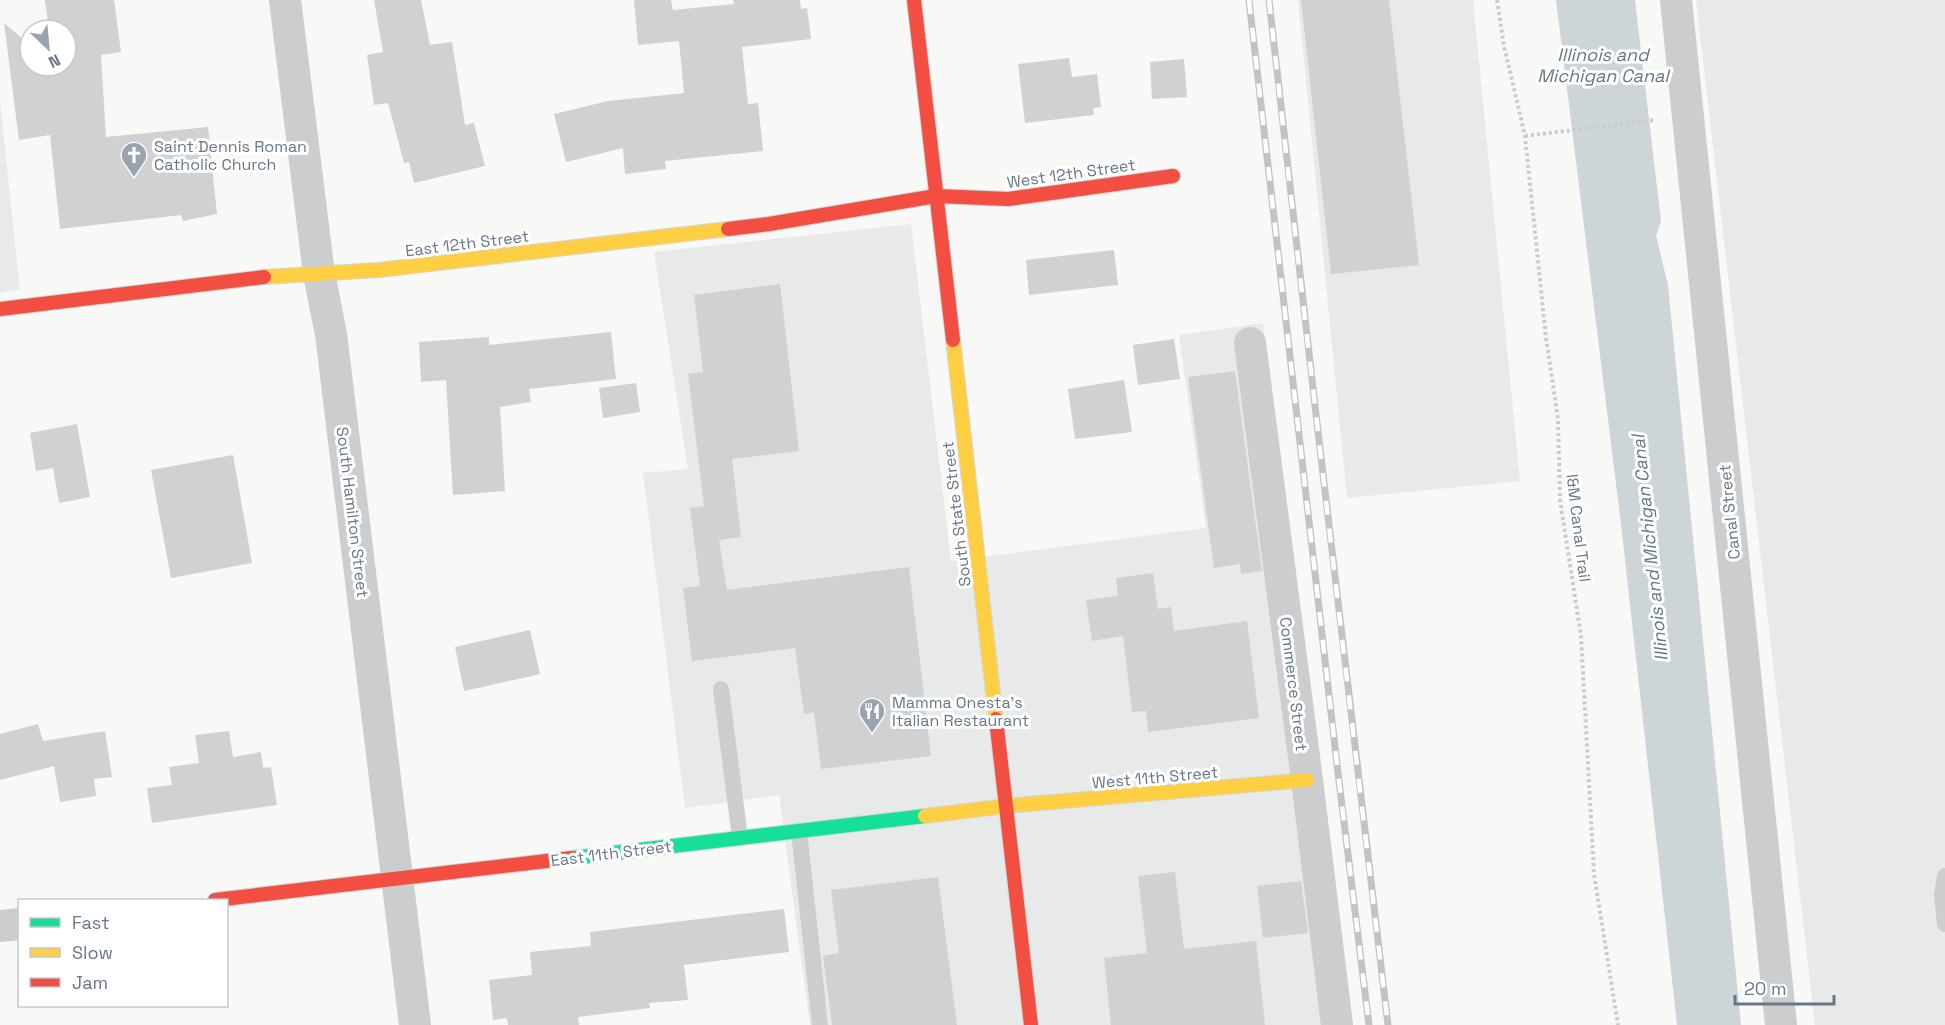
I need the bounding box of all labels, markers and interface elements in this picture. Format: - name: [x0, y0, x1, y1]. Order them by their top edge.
- north arrow: [18, 18, 78, 78]
- water label: Illinois and Michigan Canal: [1537, 43, 1671, 87]
- text: N: [45, 49, 64, 73]
- place label: Saint Dennis Roman Catholic Church: [154, 136, 307, 175]
- church icon: Saint Dennis Roman Catholic Church: [119, 140, 149, 178]
- street label: West 12th Street: [1005, 154, 1137, 193]
- street label: East 12th Street: [404, 225, 530, 261]
- street label: South Hamilton Street: [332, 425, 373, 599]
- water label: Illinois and Michigan Canal: [1626, 431, 1673, 662]
- street label: South State Street: [937, 440, 976, 588]
- street label: Canal Street: [1714, 463, 1745, 560]
- street label: I&M Canal Trail: [1561, 473, 1596, 583]
- street label: Commerce Street: [1275, 616, 1312, 752]
- place label: Mamma Onesta's Italian Restaurant: [892, 692, 1029, 731]
- restaurant icon: Mamma Onesta's Italian Restaurant: [857, 696, 887, 734]
- street label: West 11th Street: [1091, 762, 1219, 793]
- street label: East 11th Street: [550, 836, 673, 871]
- legend: [18, 899, 228, 1007]
- text: Fast: [72, 911, 109, 934]
- text: Slow: [72, 941, 113, 964]
- scale bar: [1735, 968, 1834, 1006]
- text: Jam: [72, 971, 108, 994]
- text: 20 m: [1744, 977, 1787, 1000]

